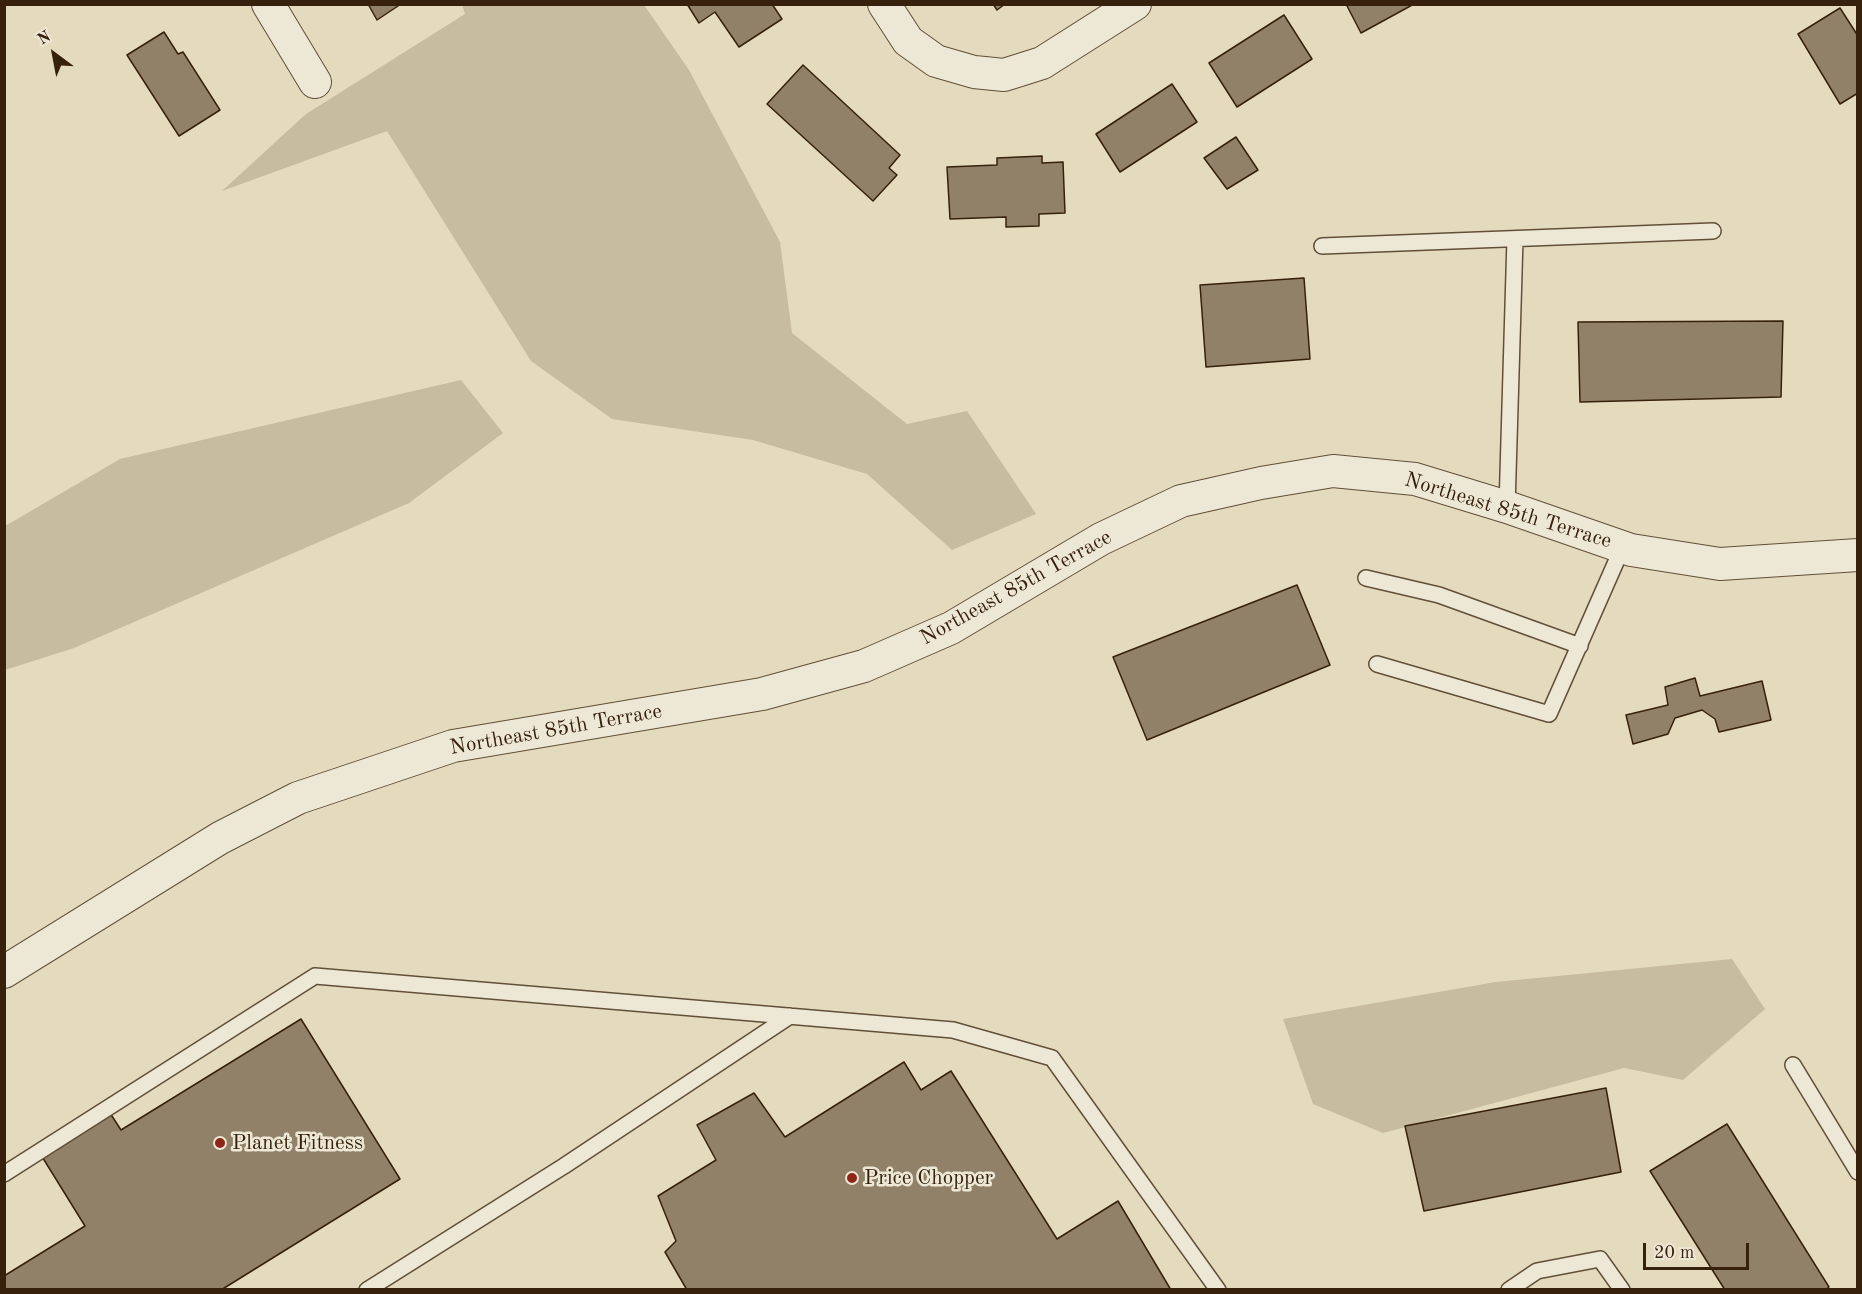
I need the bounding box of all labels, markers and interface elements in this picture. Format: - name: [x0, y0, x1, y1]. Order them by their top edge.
- north arrow: [24, 24, 84, 84]
- text: N: [35, 29, 54, 49]
- street label: Northeast 85th Terrace: [1402, 468, 1614, 554]
- street label: Northeast 85th Terrace: [916, 525, 1116, 651]
- street label: Northeast 85th Terrace: [448, 699, 664, 761]
- place label: Planet Fitness: [232, 1130, 363, 1156]
- marker: Planet Fitness: [213, 1136, 227, 1150]
- place label: Price Chopper: [864, 1165, 993, 1191]
- marker: Price Chopper: [845, 1171, 859, 1185]
- scale bar: [1646, 1231, 1752, 1269]
- text: 20 m: [1654, 1244, 1694, 1262]

